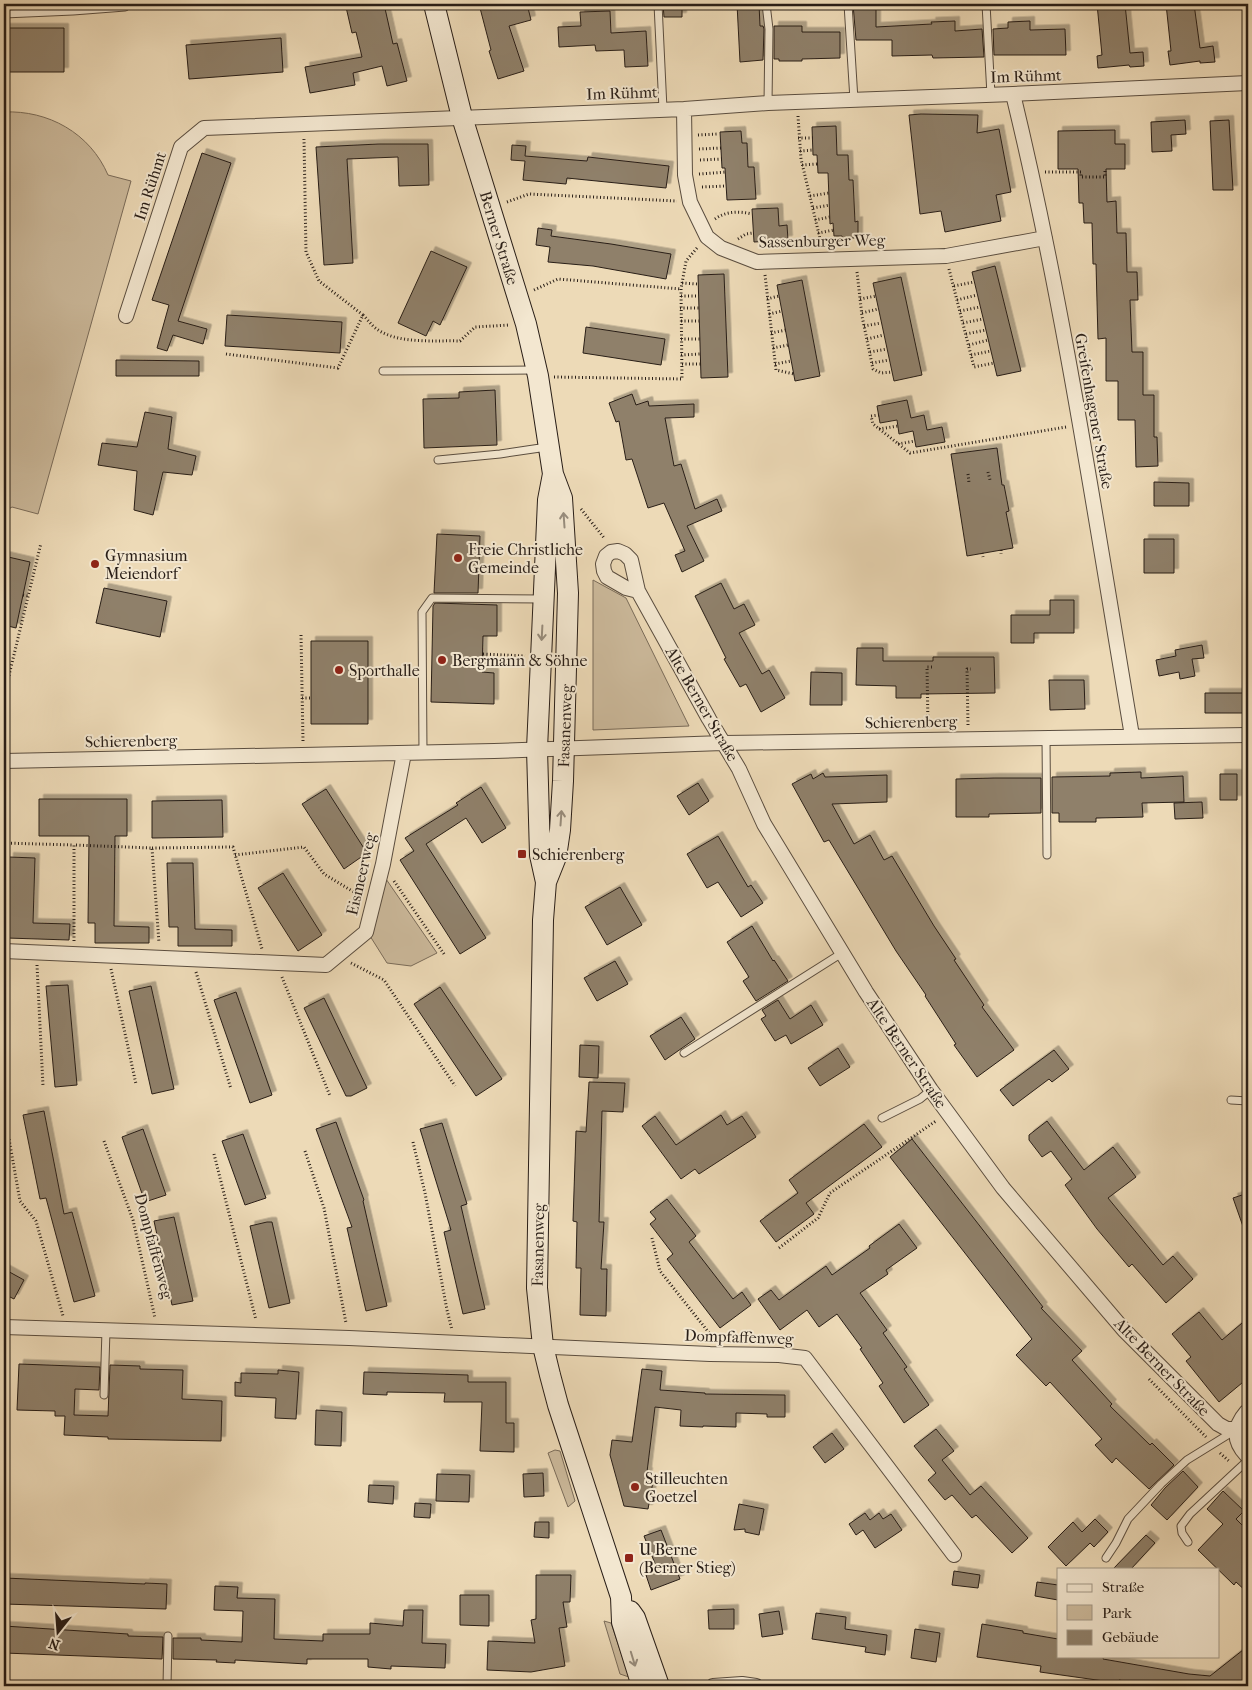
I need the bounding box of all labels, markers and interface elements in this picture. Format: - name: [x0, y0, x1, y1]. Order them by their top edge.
- street label: Im Rühmt: [990, 65, 1062, 87]
- street label: Im Rühmt: [586, 82, 658, 104]
- street label: Im Rühmt: [130, 149, 170, 223]
- street label: Berner Straße: [476, 189, 522, 287]
- street label: Sassenburger Weg: [759, 230, 886, 252]
- street label: Greifenhagener Straße: [1071, 332, 1117, 491]
- one-way arrow: [559, 512, 569, 528]
- place label: Freie Christliche Gemeinde: [468, 540, 583, 577]
- place label: Gymnasium Meiendorf: [105, 546, 188, 583]
- marker: Freie Christliche Gemeinde: [452, 552, 464, 564]
- marker: Gymnasium Meiendorf: [89, 558, 101, 570]
- one-way arrow: [538, 625, 547, 641]
- street label: Alte Berner Straße: [661, 642, 743, 765]
- place label: Bergmann & Söhne: [452, 651, 587, 670]
- marker: Bergmann & Söhne: [436, 654, 448, 666]
- place label: Sporthalle: [349, 661, 420, 680]
- marker: Sporthalle: [333, 664, 345, 676]
- street label: Fasanenweg: [554, 684, 576, 768]
- street label: Schierenberg: [865, 712, 958, 732]
- street label: Schierenberg: [85, 731, 178, 751]
- one-way arrow: [556, 810, 565, 826]
- street label: Eismeerweg: [342, 830, 380, 917]
- place label: Schierenberg: [532, 845, 625, 864]
- marker: Schierenberg: [516, 848, 528, 860]
- street label: Alte Berner Straße: [862, 993, 951, 1112]
- street label: Dompfaffenweg: [131, 1191, 177, 1302]
- street label: Fasanenweg: [528, 1203, 548, 1287]
- street label: Alte Berner Straße: [1110, 1313, 1214, 1420]
- street label: Dompfaffenweg: [684, 1326, 794, 1348]
- place label: Stilleuchten Goetzel: [645, 1469, 729, 1506]
- marker: Stilleuchten Goetzel: [629, 1481, 641, 1493]
- place label: U Berne (Berner Stieg): [639, 1540, 736, 1577]
- marker: U Berne (Berner Stieg): [623, 1552, 635, 1564]
- legend: [1057, 1568, 1220, 1658]
- text: Straße: [1102, 1578, 1145, 1596]
- text: Park: [1102, 1604, 1132, 1622]
- north arrow: [32, 1608, 82, 1658]
- text: Gebäude: [1102, 1628, 1159, 1646]
- text: N: [46, 1634, 62, 1654]
- one-way arrow: [629, 1650, 639, 1666]

